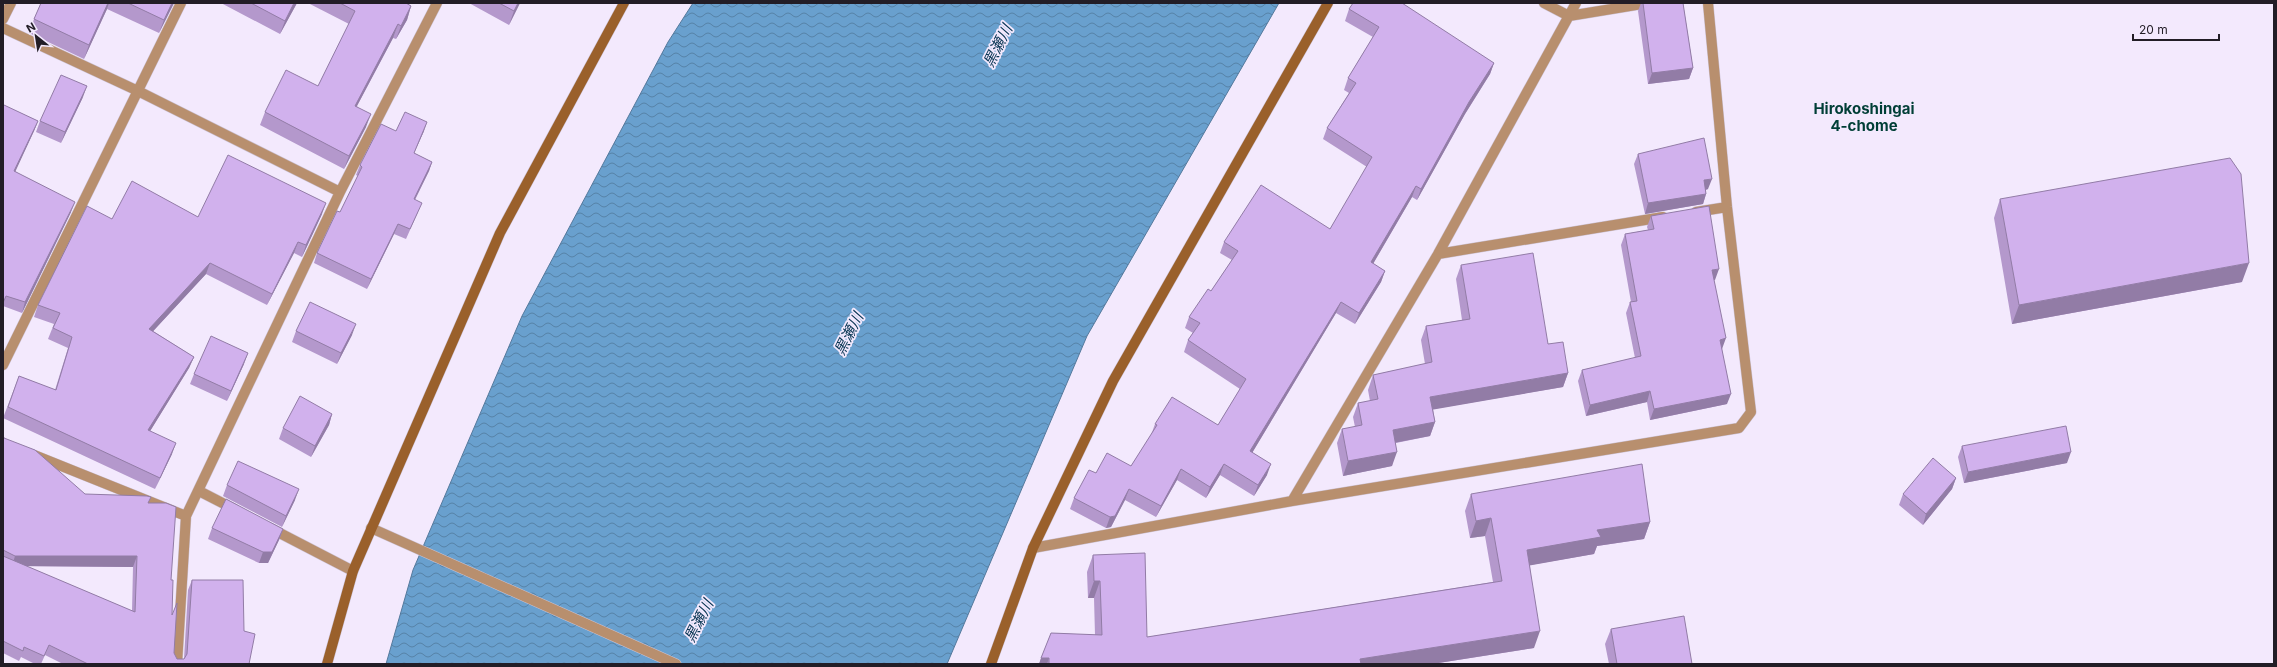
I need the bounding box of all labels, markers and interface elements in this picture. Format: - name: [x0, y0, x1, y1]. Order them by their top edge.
- north arrow: [16, 16, 56, 56]
- scale bar: [2133, 16, 2219, 42]
- text: N: [24, 19, 38, 35]
- water label: 黒瀬川: [979, 20, 1017, 70]
- text: 20 m: [2139, 22, 2168, 37]
- district label: Hirokoshingai 4-chome: [1813, 99, 1915, 135]
- water label: 黒瀬川: [830, 308, 868, 358]
- water label: 黒瀬川: [680, 595, 718, 645]

